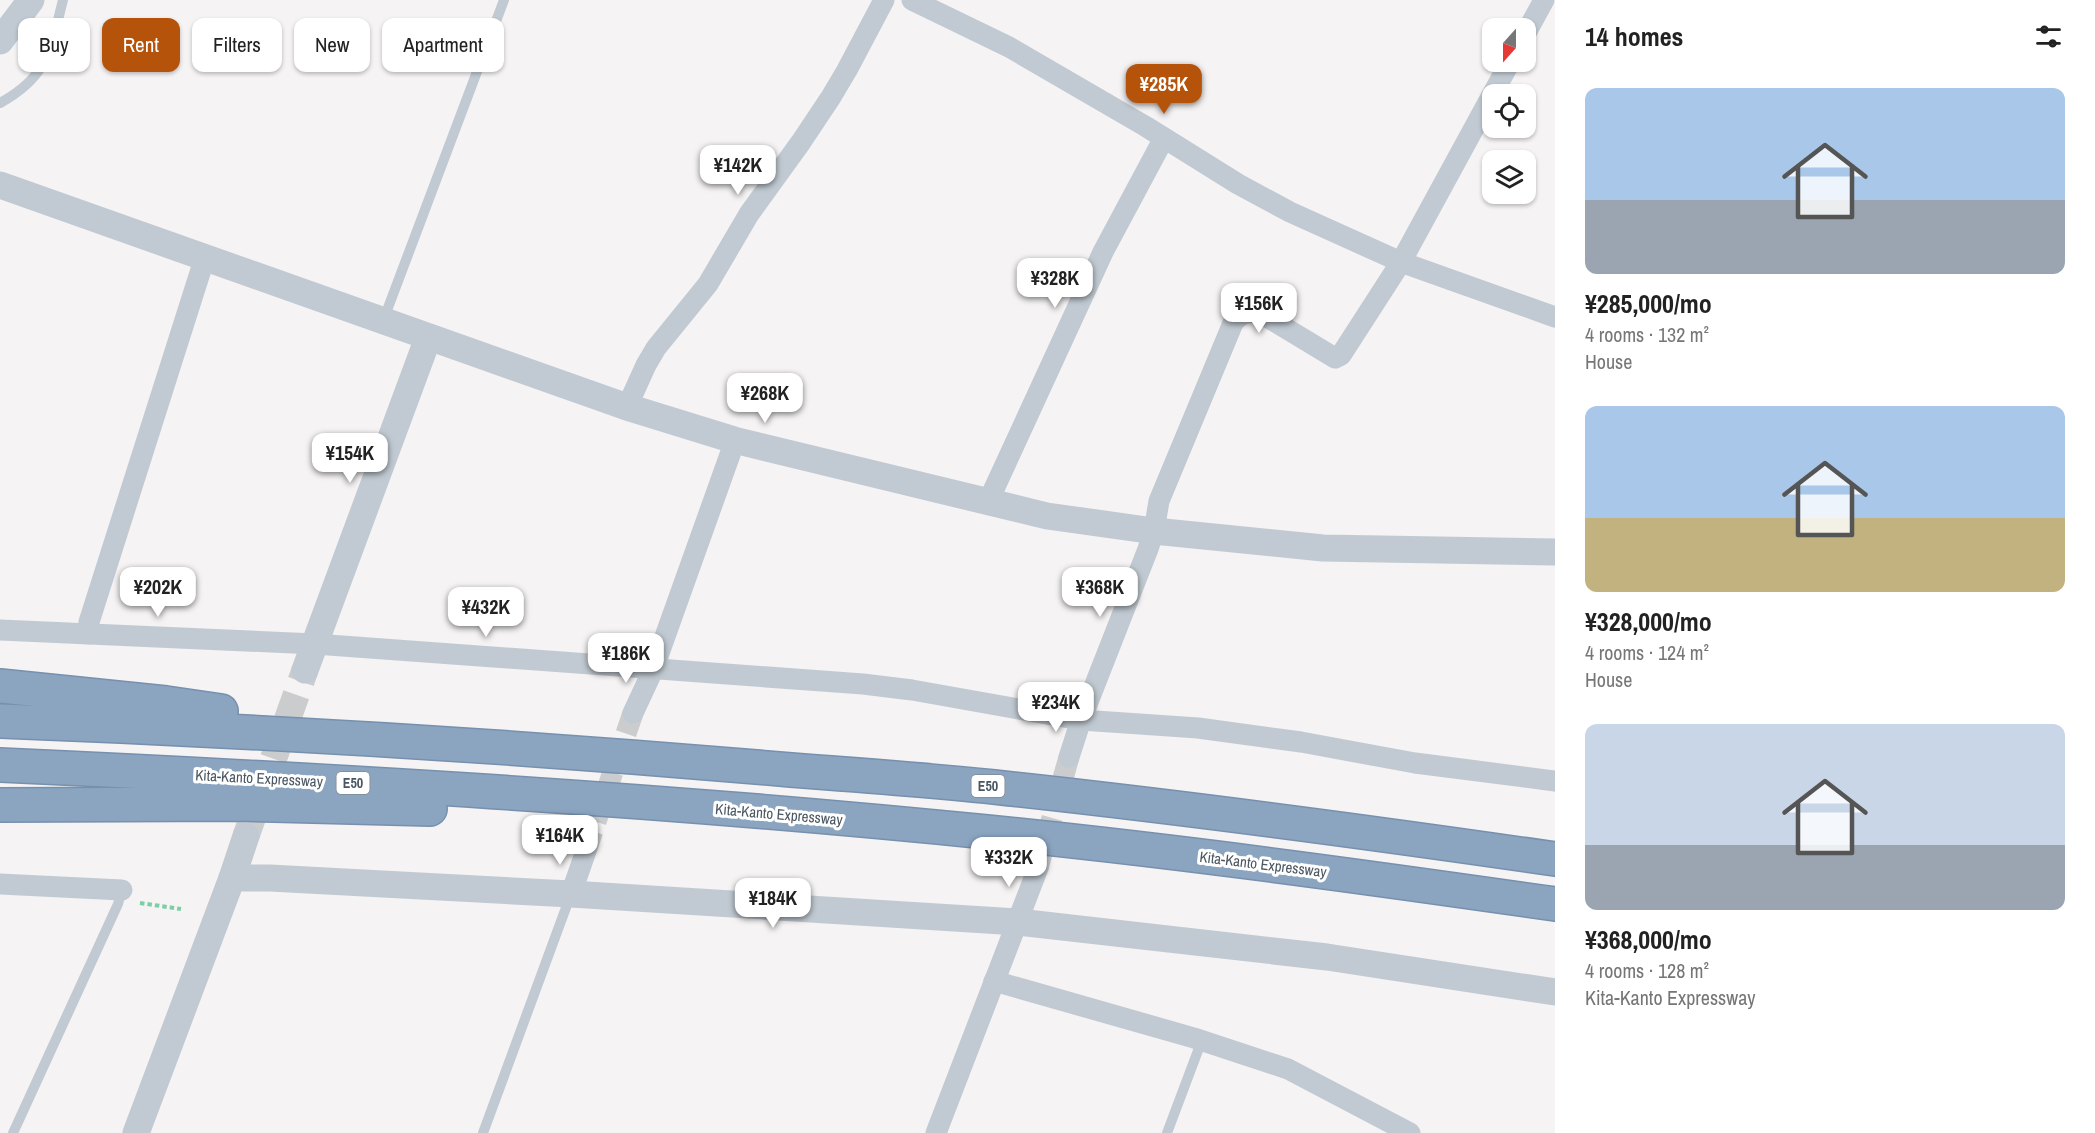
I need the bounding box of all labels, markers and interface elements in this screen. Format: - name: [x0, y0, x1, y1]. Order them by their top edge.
- chip: Buy: [18, 18, 90, 72]
- chip: Rent: [102, 18, 180, 72]
- chip: Filters: [192, 18, 282, 72]
- chip: New: [294, 18, 370, 72]
- chip: Apartment: [382, 18, 504, 72]
- north arrow: [1482, 18, 1536, 72]
- map controls: [1482, 18, 1536, 204]
- text: 14 homes: [1585, 19, 1683, 54]
- icon: filters: [2032, 20, 2065, 53]
- pin: ¥285K: [1122, 64, 1206, 115]
- text: ¥285K: [1140, 70, 1188, 97]
- button: locate: [1482, 84, 1536, 138]
- icon: home: [1771, 127, 1879, 235]
- pin: ¥142K: [696, 145, 780, 196]
- button: layers: [1482, 150, 1536, 204]
- text: ¥142K: [714, 151, 762, 178]
- pin: ¥328K: [1013, 258, 1097, 309]
- text: ¥328K: [1031, 264, 1079, 291]
- pin: ¥156K: [1217, 283, 1301, 334]
- text: ¥285,000/mo: [1585, 286, 1712, 321]
- text: ¥156K: [1235, 289, 1283, 316]
- text: 4 rooms · 132 m²: [1585, 321, 1709, 348]
- text: House: [1585, 348, 1632, 375]
- pin: ¥268K: [723, 373, 807, 424]
- text: ¥268K: [741, 379, 789, 406]
- pin: ¥154K: [308, 433, 392, 484]
- text: ¥154K: [326, 439, 374, 466]
- icon: home: [1771, 445, 1879, 553]
- pin: ¥202K: [116, 567, 200, 618]
- pin: ¥368K: [1058, 567, 1142, 618]
- text: ¥202K: [134, 573, 182, 600]
- text: ¥368K: [1076, 573, 1124, 600]
- pin: ¥432K: [444, 587, 528, 638]
- text: ¥432K: [462, 593, 510, 620]
- text: ¥328,000/mo: [1585, 604, 1712, 639]
- pin: ¥186K: [584, 633, 668, 684]
- text: ¥186K: [602, 639, 650, 666]
- text: 4 rooms · 124 m²: [1585, 639, 1709, 666]
- text: House: [1585, 666, 1632, 693]
- pin: ¥234K: [1014, 682, 1098, 733]
- text: ¥234K: [1032, 688, 1080, 715]
- icon: home: [1771, 763, 1879, 871]
- street label: Kita-Kanto Expressway: [195, 764, 324, 792]
- road number: E50: [336, 772, 370, 794]
- road number: E50: [972, 775, 1004, 797]
- street label: Kita-Kanto Expressway: [714, 798, 844, 830]
- pin: ¥164K: [518, 815, 602, 866]
- text: ¥164K: [536, 821, 584, 848]
- pin: ¥332K: [967, 837, 1051, 888]
- text: ¥332K: [985, 843, 1033, 870]
- street label: Kita-Kanto Expressway: [1198, 846, 1329, 882]
- pin: ¥184K: [731, 878, 815, 929]
- text: ¥184K: [749, 884, 797, 911]
- text: ¥368,000/mo: [1585, 922, 1712, 957]
- text: 4 rooms · 128 m²: [1585, 957, 1709, 984]
- text: Kita-Kanto Expressway: [1585, 984, 1755, 1011]

